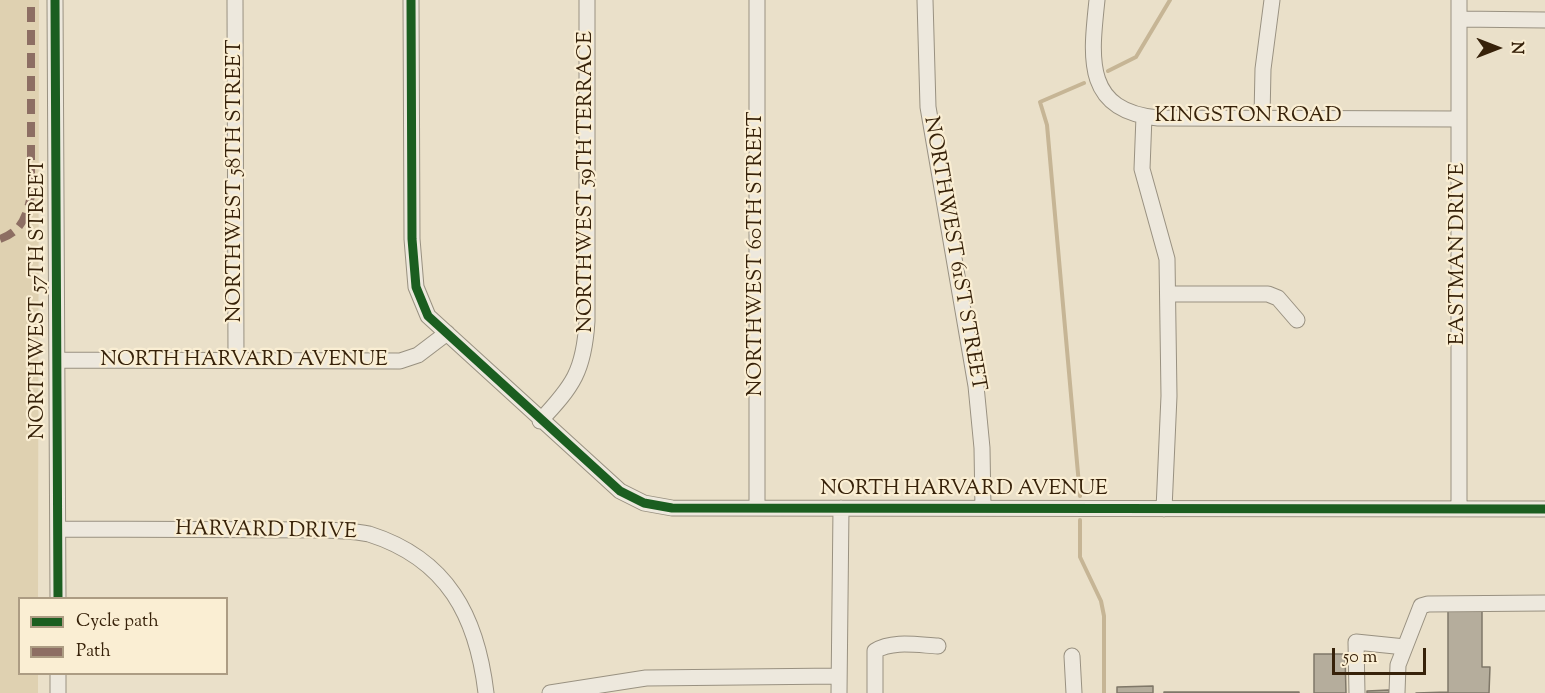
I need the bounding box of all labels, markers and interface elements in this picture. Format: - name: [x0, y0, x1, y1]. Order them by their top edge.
- north arrow: [1467, 18, 1527, 78]
- street label: NORTHWEST 59TH TERRACE: [574, 31, 600, 333]
- street label: NORTHWEST 58TH STREET: [223, 39, 249, 323]
- text: N: [1504, 42, 1527, 54]
- street label: KINGSTON ROAD: [1154, 104, 1342, 130]
- street label: NORTHWEST 60TH STREET: [744, 111, 770, 397]
- street label: NORTHWEST 61ST STREET: [916, 115, 990, 393]
- street label: NORTHWEST 57TH STREET: [26, 158, 52, 440]
- street label: EASTMAN DRIVE: [1446, 163, 1472, 345]
- street label: NORTH HARVARD AVENUE: [100, 348, 388, 374]
- street label: NORTH HARVARD AVENUE: [820, 477, 1108, 503]
- street label: HARVARD DRIVE: [175, 518, 357, 546]
- legend: [18, 597, 228, 675]
- text: Cycle path: [76, 609, 159, 635]
- scale bar: [1335, 636, 1430, 674]
- text: Path: [76, 639, 111, 665]
- text: 50 m: [1343, 645, 1377, 671]

